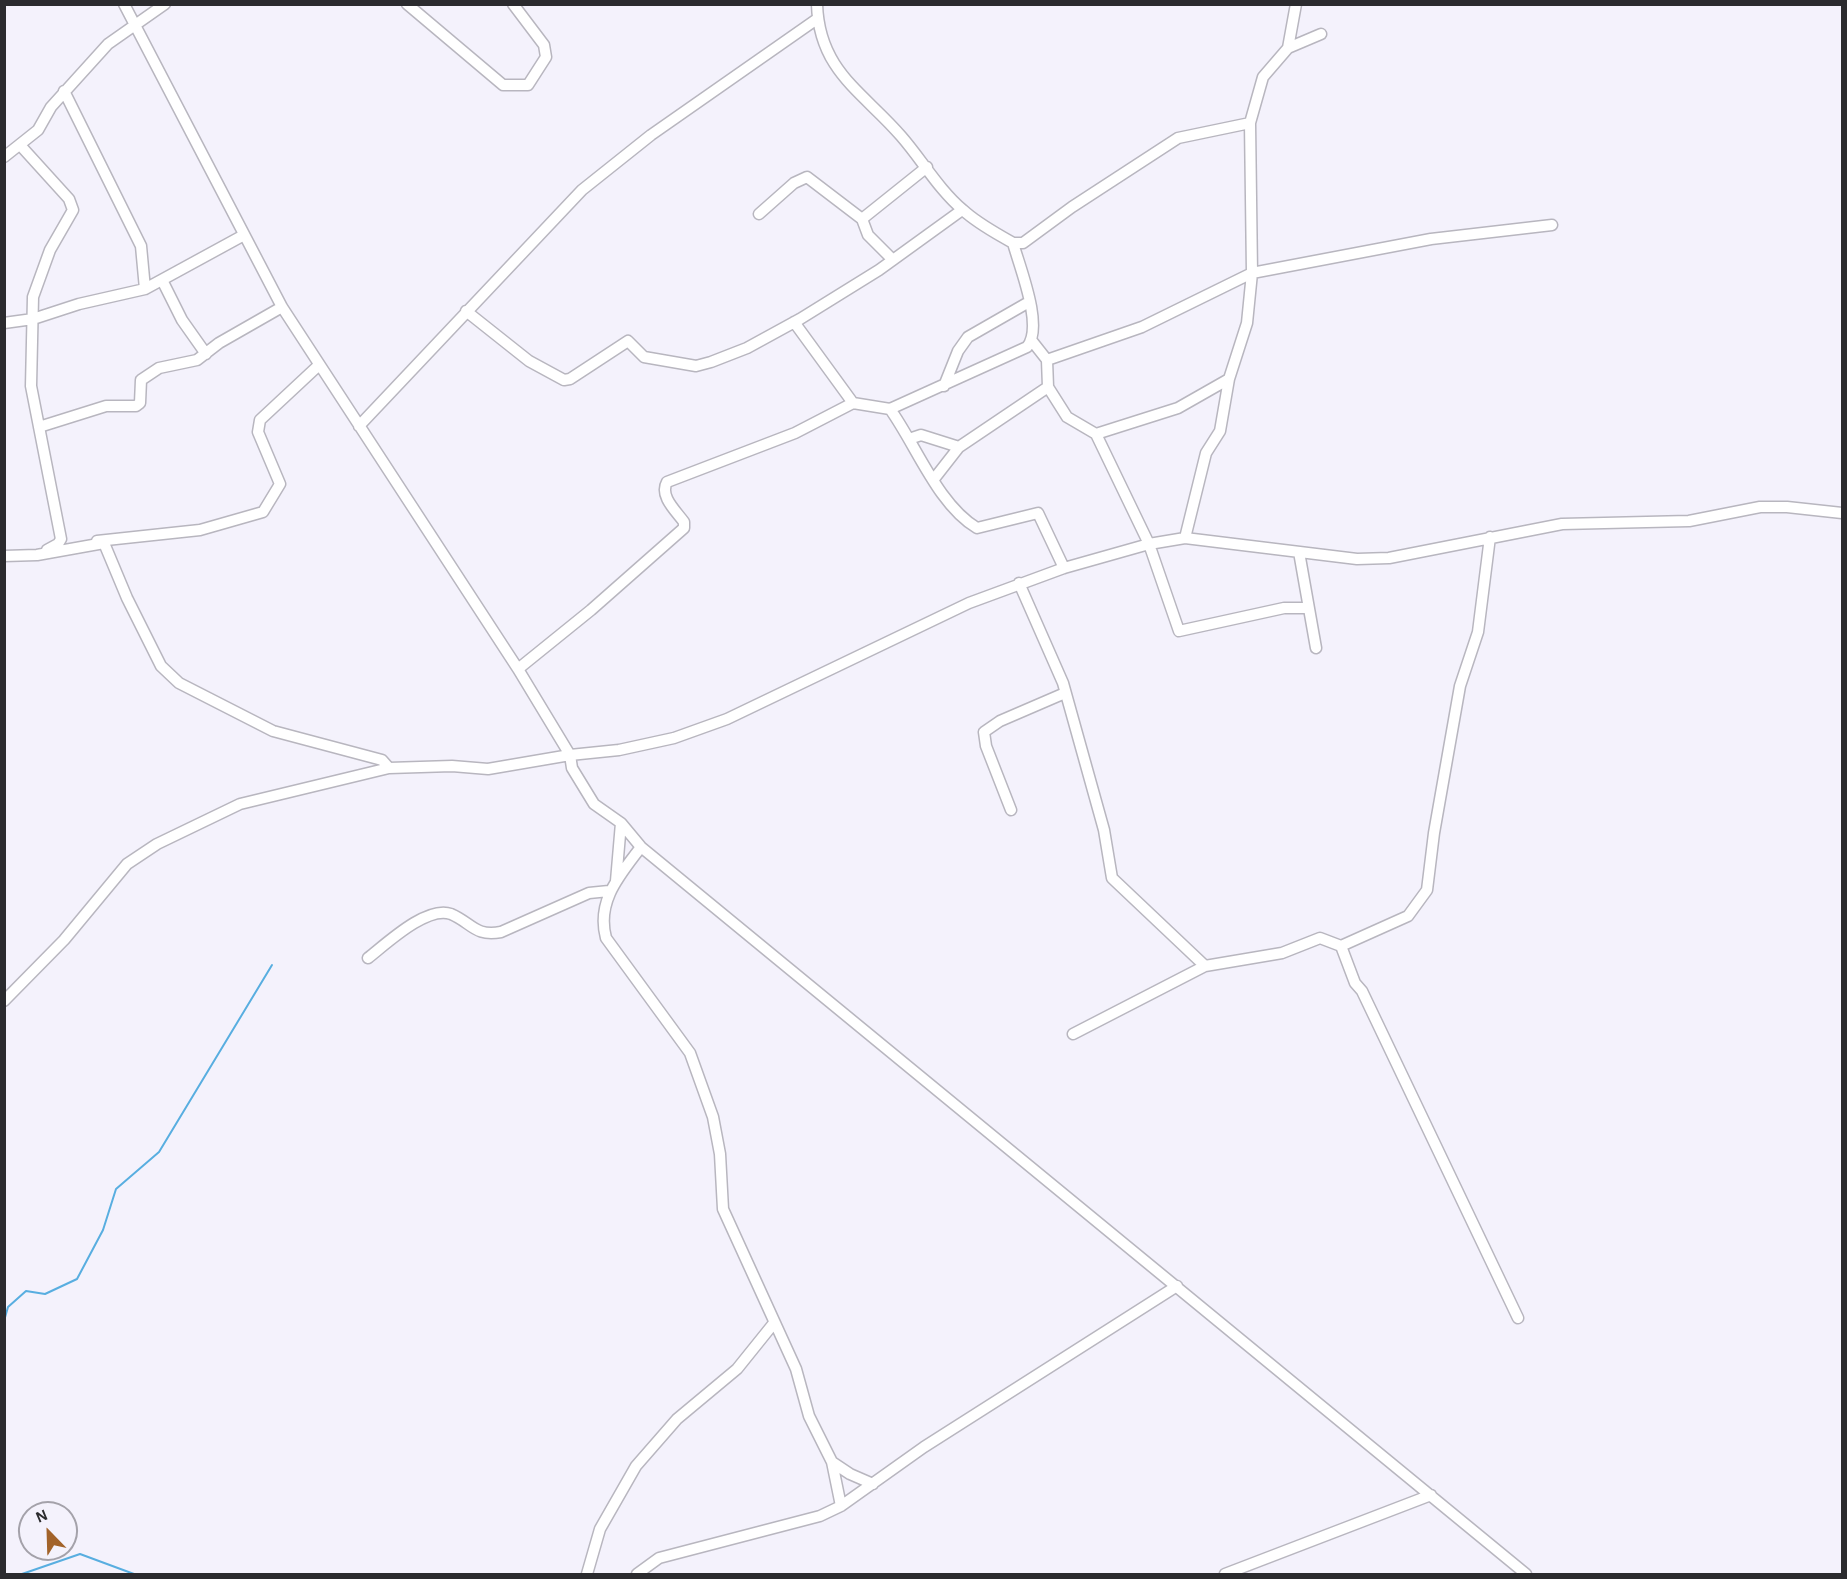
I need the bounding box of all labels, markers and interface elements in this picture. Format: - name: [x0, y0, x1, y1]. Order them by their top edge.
- north arrow: [18, 1501, 78, 1561]
- text: N: [34, 1507, 50, 1526]

